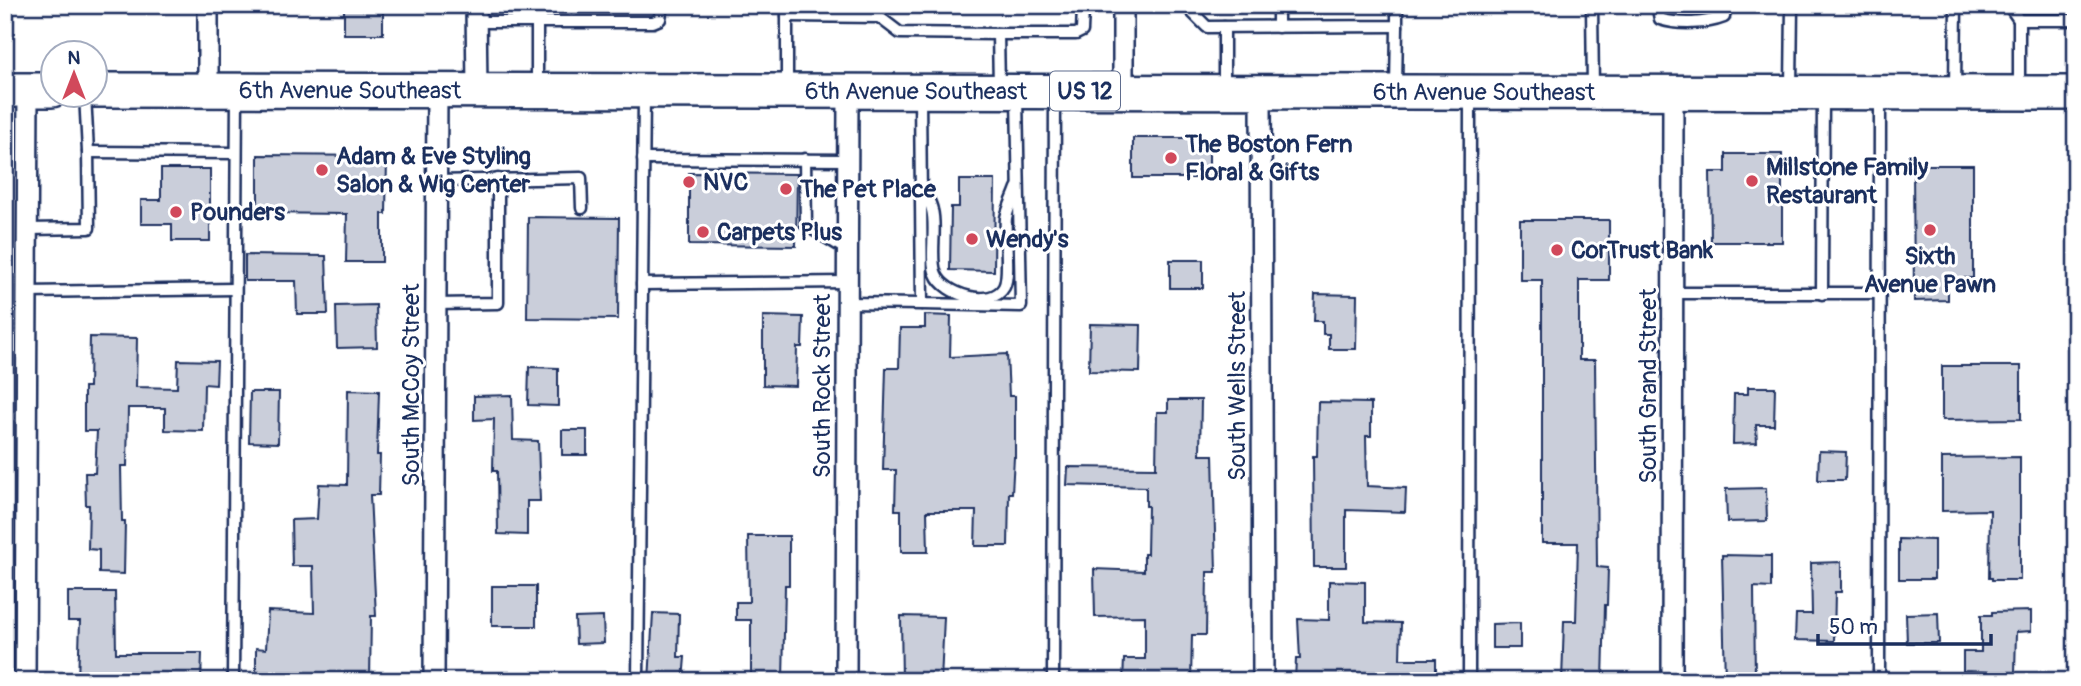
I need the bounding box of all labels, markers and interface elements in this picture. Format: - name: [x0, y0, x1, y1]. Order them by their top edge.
- north arrow: [38, 38, 108, 108]
- text: N: [68, 46, 81, 70]
- road number: US 12: [1050, 72, 1120, 110]
- street label: 6th Avenue Southeast: [239, 76, 462, 106]
- street label: 6th Avenue Southeast: [805, 77, 1028, 106]
- street label: 6th Avenue Southeast: [1373, 78, 1596, 107]
- place label: The Boston Fern Floral & Gifts: [1184, 130, 1353, 187]
- place label: Adam & Eve Styling Salon & Wig Center: [336, 142, 531, 199]
- marker: The Boston Fern Floral & Gifts: [1163, 150, 1179, 166]
- place label: Millstone Family Restaurant: [1766, 153, 1929, 210]
- marker: Adam & Eve Styling Salon & Wig Center: [314, 162, 330, 178]
- place label: NVC: [703, 168, 749, 197]
- marker: Millstone Family Restaurant: [1744, 173, 1760, 189]
- marker: NVC: [681, 174, 697, 190]
- place label: The Pet Place: [799, 175, 937, 204]
- marker: The Pet Place: [778, 181, 794, 197]
- place label: Pounders: [190, 198, 285, 227]
- marker: Pounders: [168, 204, 184, 220]
- place label: Carpets Plus: [717, 218, 842, 247]
- marker: Sixth Avenue Pawn: [1922, 222, 1938, 238]
- marker: Carpets Plus: [695, 224, 711, 240]
- place label: Wendy's: [986, 225, 1069, 254]
- marker: Wendy's: [964, 231, 980, 247]
- place label: CorTrust Bank: [1571, 236, 1714, 265]
- marker: CorTrust Bank: [1549, 242, 1565, 258]
- place label: Sixth Avenue Pawn: [1864, 242, 1996, 299]
- street label: South McCoy Street: [397, 283, 426, 486]
- street label: South Grand Street: [1634, 288, 1663, 484]
- street label: South Wells Street: [1223, 291, 1252, 481]
- street label: South Rock Street: [808, 293, 837, 478]
- scale bar: [1818, 602, 1992, 646]
- text: 50 m: [1829, 614, 1878, 641]

